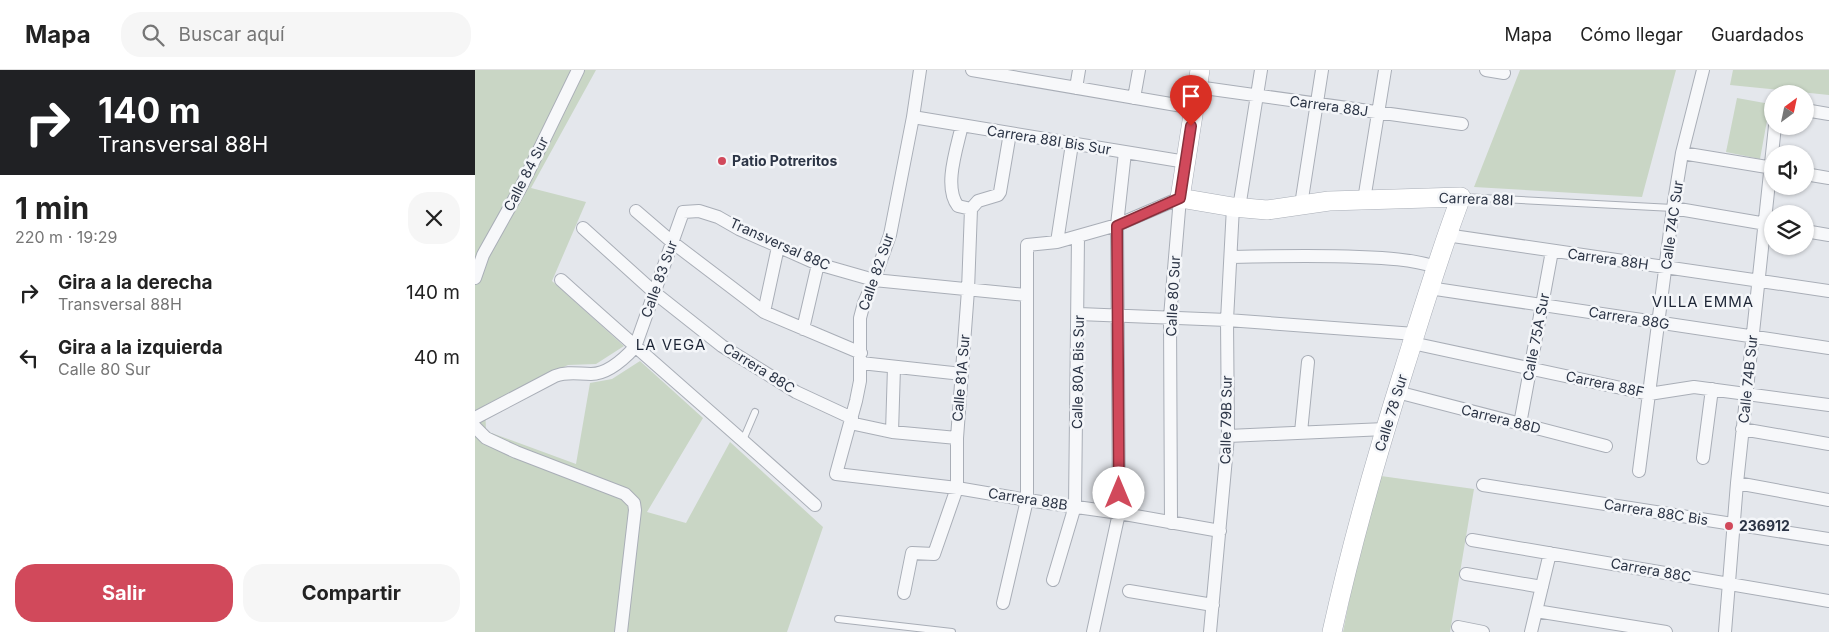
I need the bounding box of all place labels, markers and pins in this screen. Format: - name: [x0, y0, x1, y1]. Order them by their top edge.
- pin: [1170, 75, 1212, 126]
- place label: Patio Potreritos: [732, 152, 837, 169]
- marker: Patio Potreritos: [716, 155, 728, 167]
- place label: 236912: [1739, 517, 1790, 534]
- marker: 236912: [1723, 520, 1735, 532]

